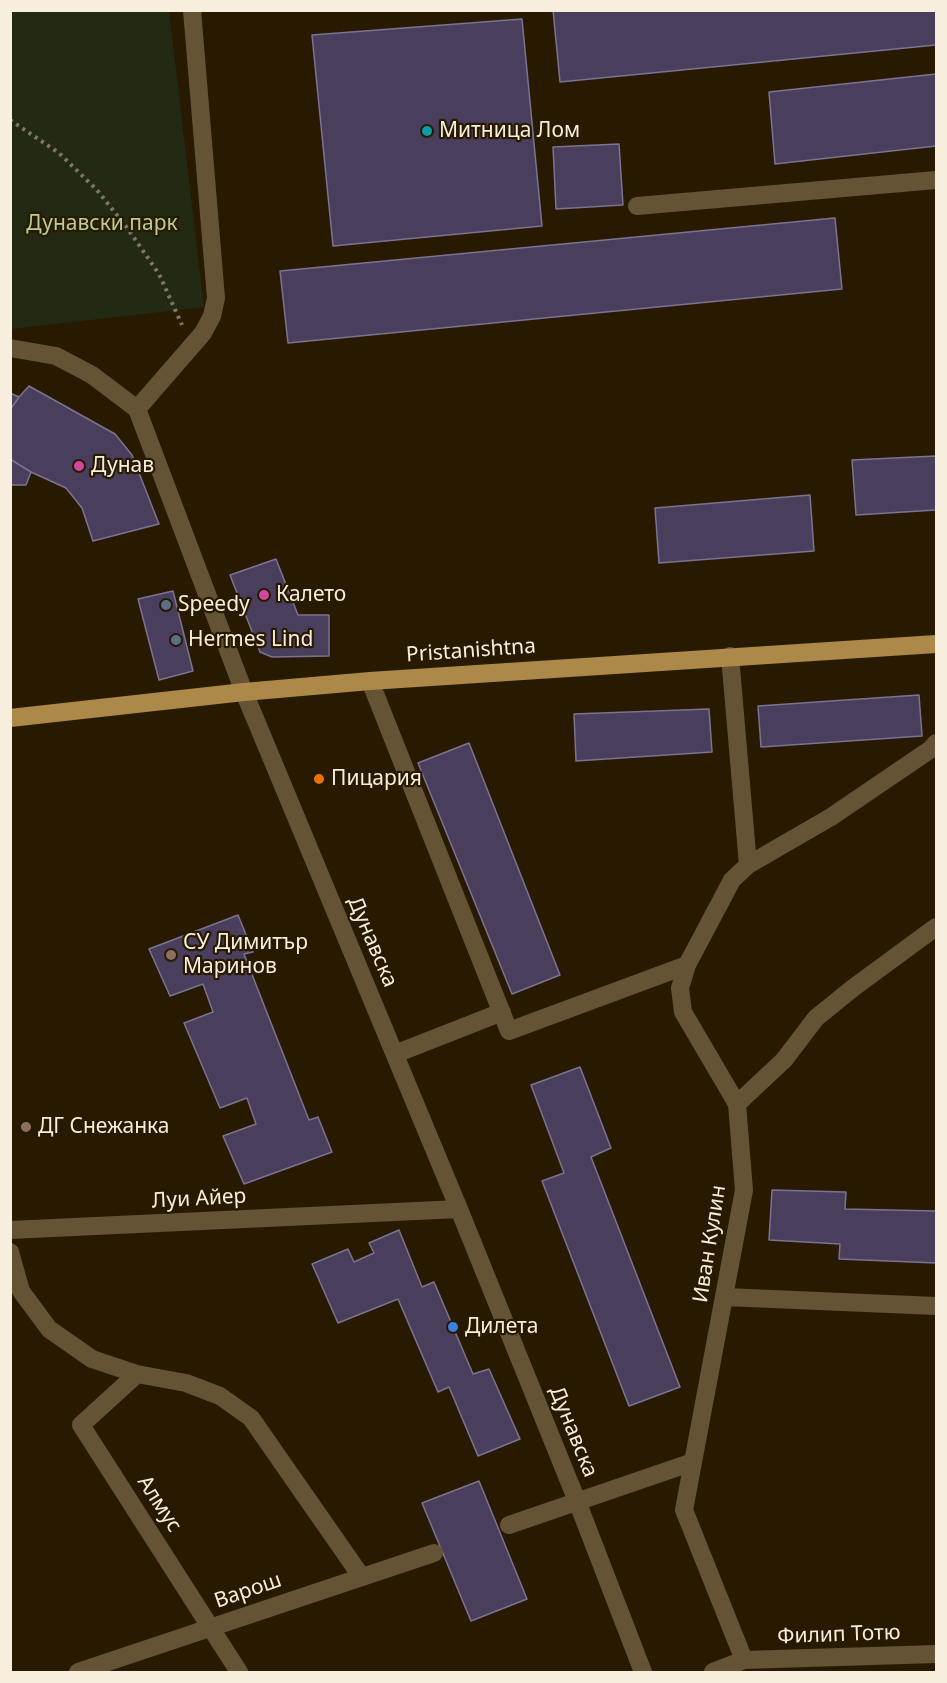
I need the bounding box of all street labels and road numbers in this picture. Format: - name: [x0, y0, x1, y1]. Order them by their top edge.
- street label: Pristanishtna: [405, 634, 537, 668]
- street label: Дунавска: [342, 893, 402, 991]
- street label: Иван Кулин: [688, 1183, 732, 1305]
- street label: Луи Айер: [151, 1184, 247, 1214]
- street label: Дунавска: [543, 1383, 603, 1481]
- street label: Алмус: [131, 1471, 187, 1537]
- street label: Варош: [211, 1568, 285, 1614]
- street label: Филип Тотю: [777, 1620, 901, 1650]

